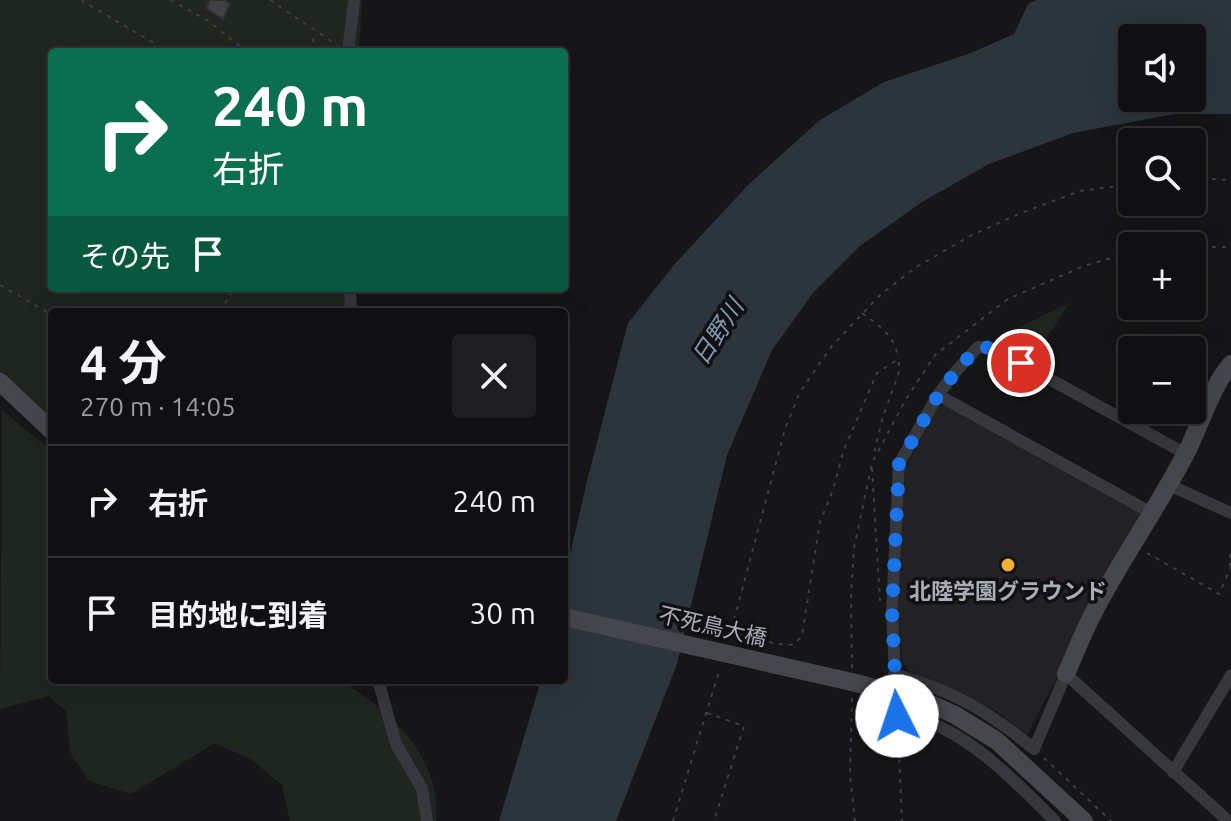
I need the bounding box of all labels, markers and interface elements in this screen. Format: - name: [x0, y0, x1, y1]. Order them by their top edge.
- map controls: [1118, 24, 1206, 424]
- button: sound: [1118, 24, 1206, 112]
- text: 240 m: [212, 74, 368, 137]
- icon: right: [80, 80, 184, 184]
- button: search: [1118, 128, 1206, 216]
- text: 右折: [212, 148, 284, 189]
- icon: arrive: [186, 232, 230, 276]
- button: +: [1118, 232, 1206, 320]
- text: その先: [80, 239, 170, 273]
- water label: 日野川: [687, 292, 750, 369]
- pin: [987, 329, 1055, 397]
- button: close: [452, 334, 536, 418]
- text: 4 分: [80, 335, 166, 389]
- button: −: [1118, 336, 1206, 424]
- icon: arrive: [999, 341, 1043, 385]
- text: 270 m · 14:05: [80, 392, 236, 421]
- icon: right: [80, 479, 124, 523]
- text: 240 m: [452, 484, 536, 518]
- text: 右折: [148, 486, 208, 520]
- marker: 北陸学園グラウンド: [999, 556, 1017, 574]
- place label: 北陸学園グラウンド: [909, 578, 1107, 603]
- icon: arrive: [80, 591, 124, 635]
- text: 30 m: [469, 596, 536, 630]
- text: 目的地に到着: [148, 598, 328, 632]
- street label: 不死鳥大橋: [657, 601, 770, 650]
- position arrow: [855, 674, 939, 758]

